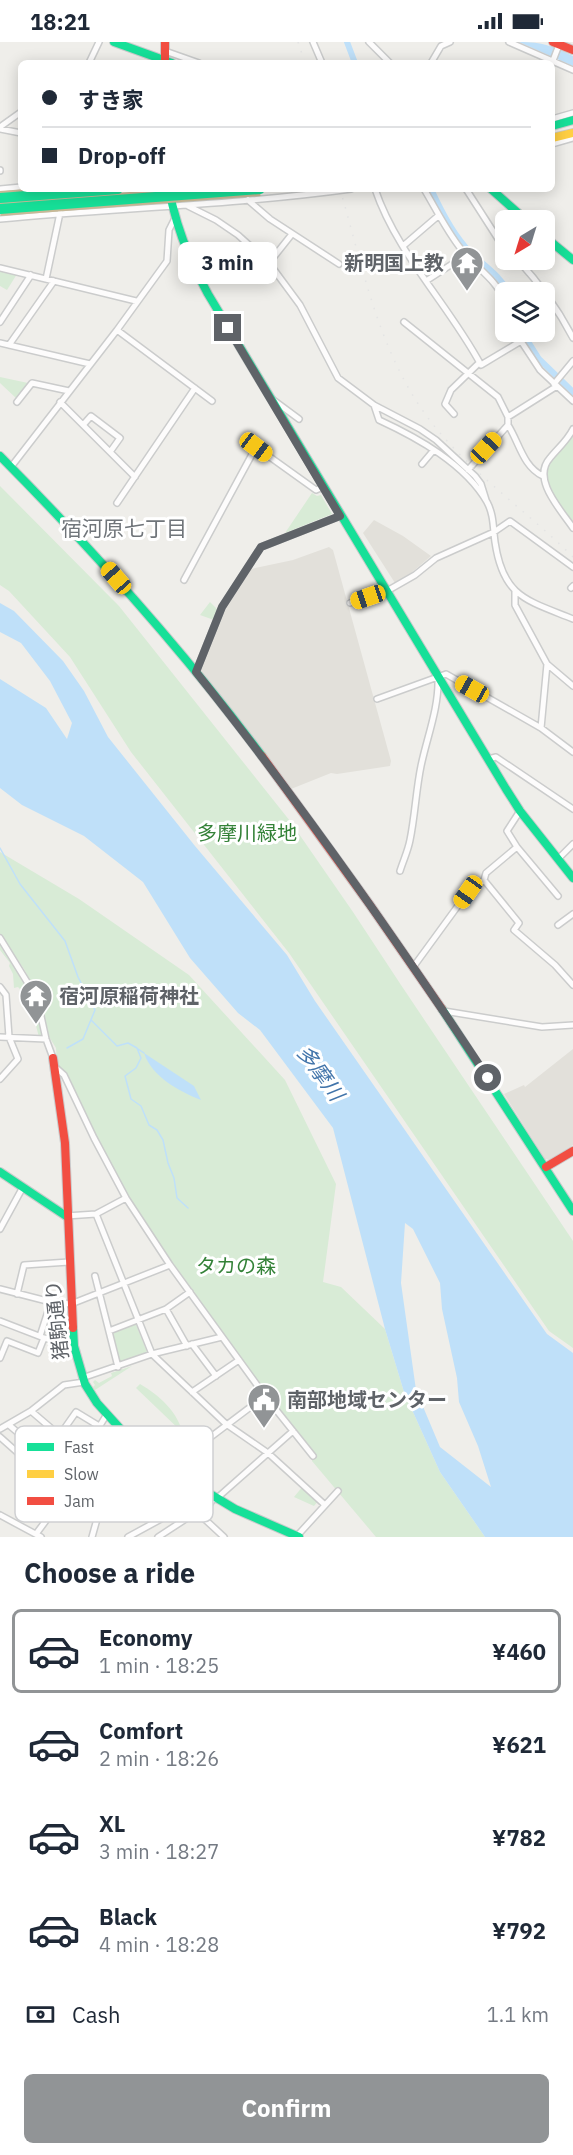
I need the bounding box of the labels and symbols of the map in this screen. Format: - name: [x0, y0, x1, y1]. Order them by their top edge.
- north arrow: [495, 210, 555, 270]
- callout: 3 min: [178, 241, 278, 283]
- temple icon: 新明国上教: [449, 245, 485, 292]
- place label: 新明国上教: [344, 249, 444, 276]
- route end: [214, 314, 241, 341]
- car: [236, 429, 276, 465]
- car: [467, 429, 505, 467]
- district label: 宿河原七丁目: [61, 514, 187, 542]
- car: [97, 559, 135, 597]
- car: [348, 583, 388, 611]
- car: [452, 672, 492, 706]
- park label: 多摩川緑地: [197, 819, 297, 846]
- car: [450, 872, 486, 912]
- temple icon: 宿河原稲荷神社: [18, 978, 54, 1025]
- place label: 宿河原稲荷神社: [59, 982, 199, 1009]
- water label: 多摩川: [291, 1039, 352, 1108]
- route start: [474, 1064, 501, 1091]
- park label: タカの森: [196, 1252, 276, 1279]
- street label: 猪駒通り: [39, 1279, 74, 1361]
- public building icon: 南部地域センター: [246, 1382, 282, 1429]
- place label: 南部地域センター: [287, 1386, 447, 1413]
- legend: [15, 1426, 213, 1522]
- text: Fast: [64, 1437, 94, 1457]
- text: Slow: [64, 1464, 99, 1484]
- text: Jam: [64, 1491, 95, 1511]

